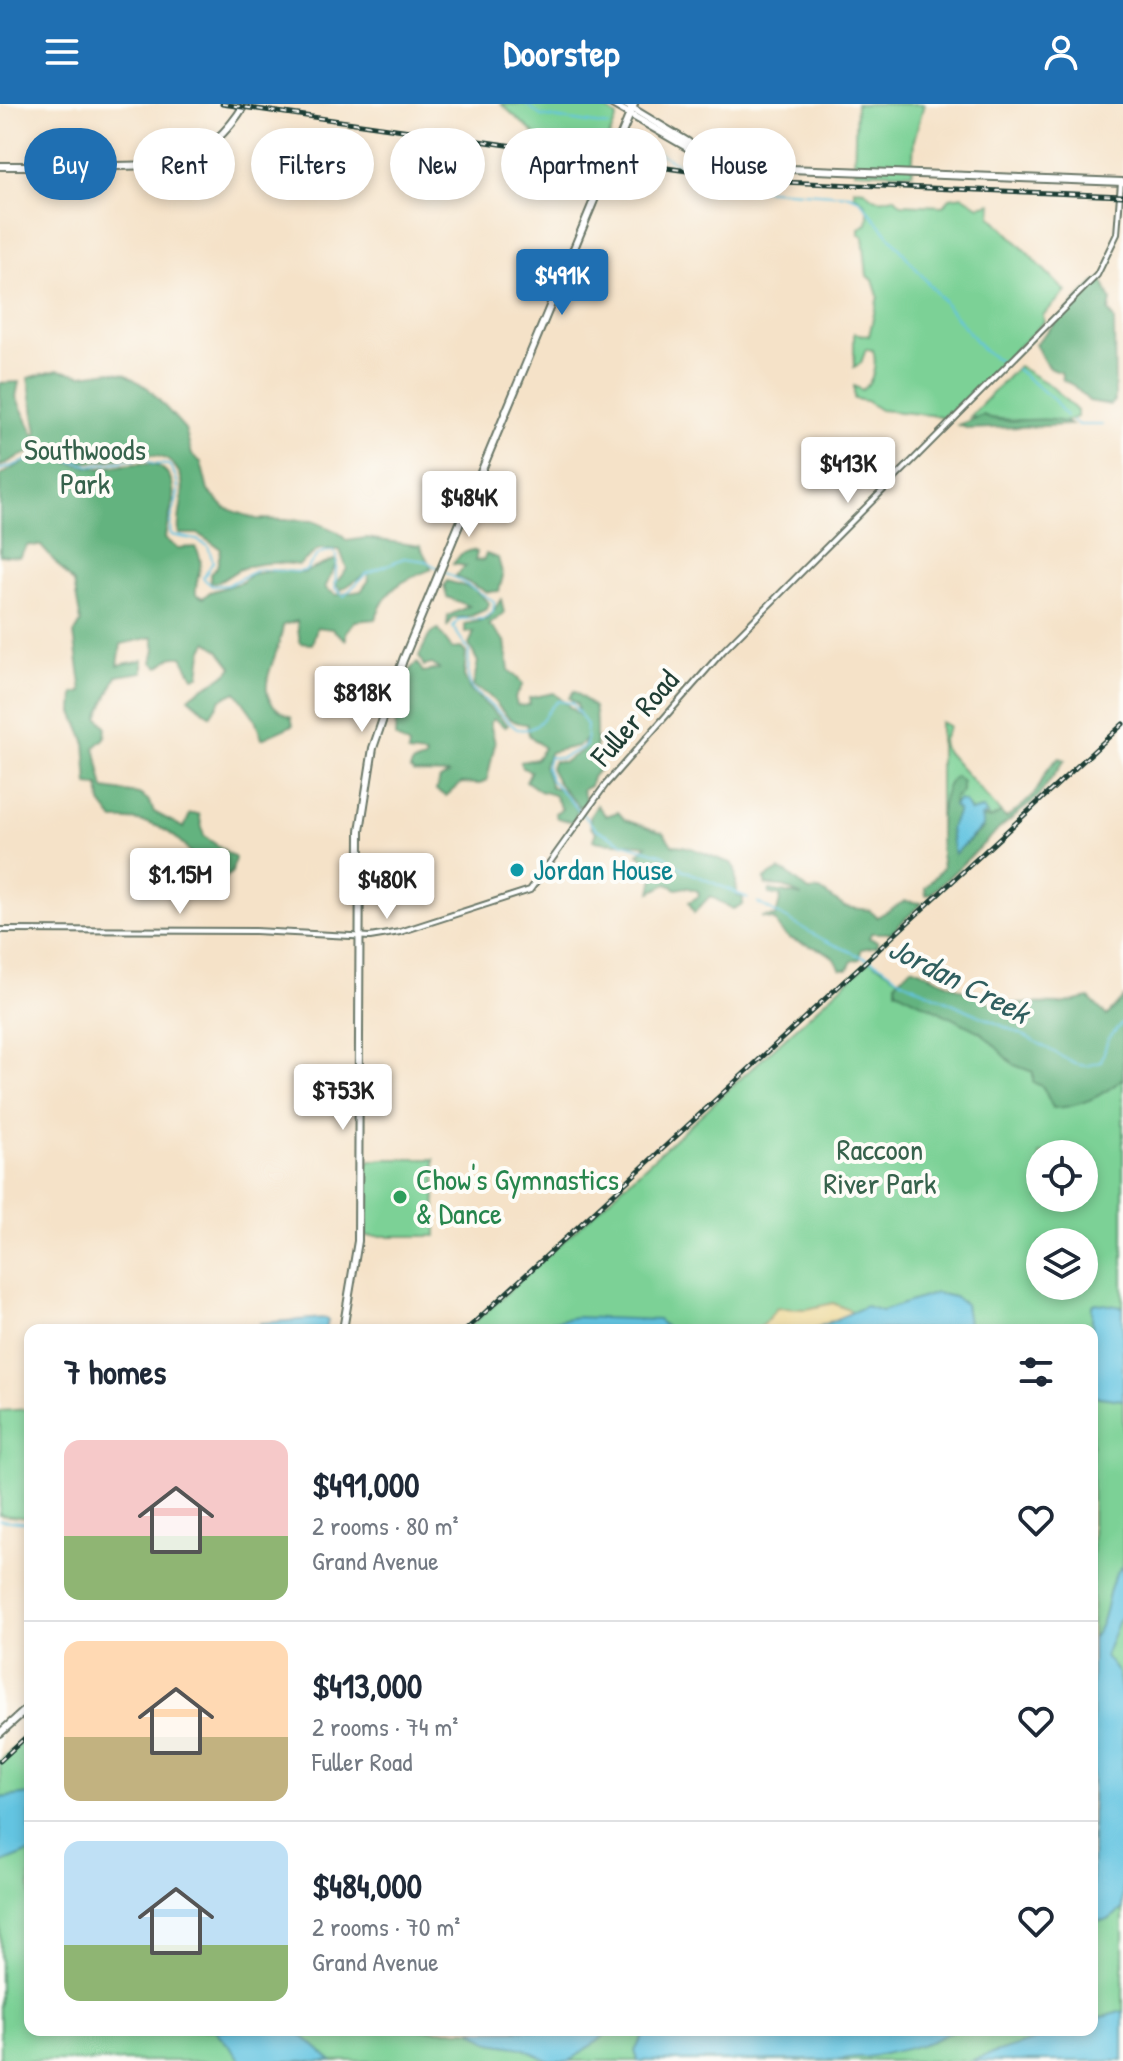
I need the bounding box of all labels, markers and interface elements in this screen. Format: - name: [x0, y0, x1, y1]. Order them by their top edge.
- text: Doorstep: [504, 28, 619, 77]
- icon: menu: [40, 30, 84, 74]
- icon: person: [1039, 30, 1083, 74]
- chip: Buy: [24, 128, 117, 200]
- chip: Rent: [133, 128, 235, 200]
- chip: Filters: [251, 128, 374, 200]
- chip: New: [390, 128, 485, 200]
- chip: Apartment: [501, 128, 667, 200]
- chip: House: [683, 128, 796, 200]
- pin: $491K: [506, 249, 618, 317]
- text: $491K: [534, 257, 590, 292]
- park label: Southwoods Park: [24, 429, 146, 503]
- pin: $413K: [792, 437, 904, 505]
- text: $413K: [819, 445, 877, 480]
- pin: $484K: [413, 471, 525, 539]
- text: $484K: [440, 479, 498, 514]
- street label: Fuller Road: [581, 660, 687, 775]
- pin: $818K: [306, 666, 418, 734]
- text: $818K: [333, 674, 391, 709]
- pin: $1.15M: [115, 848, 245, 916]
- place label: Jordan House: [533, 849, 673, 889]
- pin: $480K: [331, 853, 443, 921]
- text: $1.15M: [148, 856, 212, 891]
- text: $480K: [357, 861, 417, 896]
- marker: Jordan House: [508, 861, 526, 879]
- water label: Jordan Creek: [882, 926, 1039, 1035]
- pin: $753K: [287, 1064, 399, 1132]
- text: $753K: [312, 1072, 374, 1107]
- park label: Raccoon River Park: [824, 1129, 936, 1203]
- map controls: [1026, 1140, 1098, 1300]
- button: locate: [1026, 1140, 1098, 1212]
- place label: Chow's Gymnastics & Dance: [416, 1159, 619, 1233]
- marker: Chow's Gymnastics & Dance: [391, 1188, 409, 1206]
- button: layers: [1026, 1228, 1098, 1300]
- text: 7 homes: [64, 1349, 166, 1395]
- icon: filters: [1014, 1350, 1058, 1394]
- text: $491,000: [312, 1462, 419, 1508]
- icon: home: [128, 1472, 224, 1568]
- icon: heart: [1014, 1498, 1058, 1542]
- text: 2 rooms · 80 m²: [312, 1508, 459, 1543]
- text: Grand Avenue: [312, 1543, 439, 1578]
- text: $413,000: [312, 1663, 422, 1709]
- icon: home: [128, 1673, 224, 1769]
- icon: heart: [1014, 1699, 1058, 1743]
- text: 2 rooms · 74 m²: [312, 1709, 458, 1744]
- text: Fuller Road: [312, 1744, 412, 1779]
- text: $484,000: [312, 1863, 422, 1909]
- icon: home: [128, 1873, 224, 1969]
- icon: heart: [1014, 1899, 1058, 1943]
- text: 2 rooms · 70 m²: [312, 1909, 460, 1944]
- text: Grand Avenue: [312, 1944, 439, 1979]

